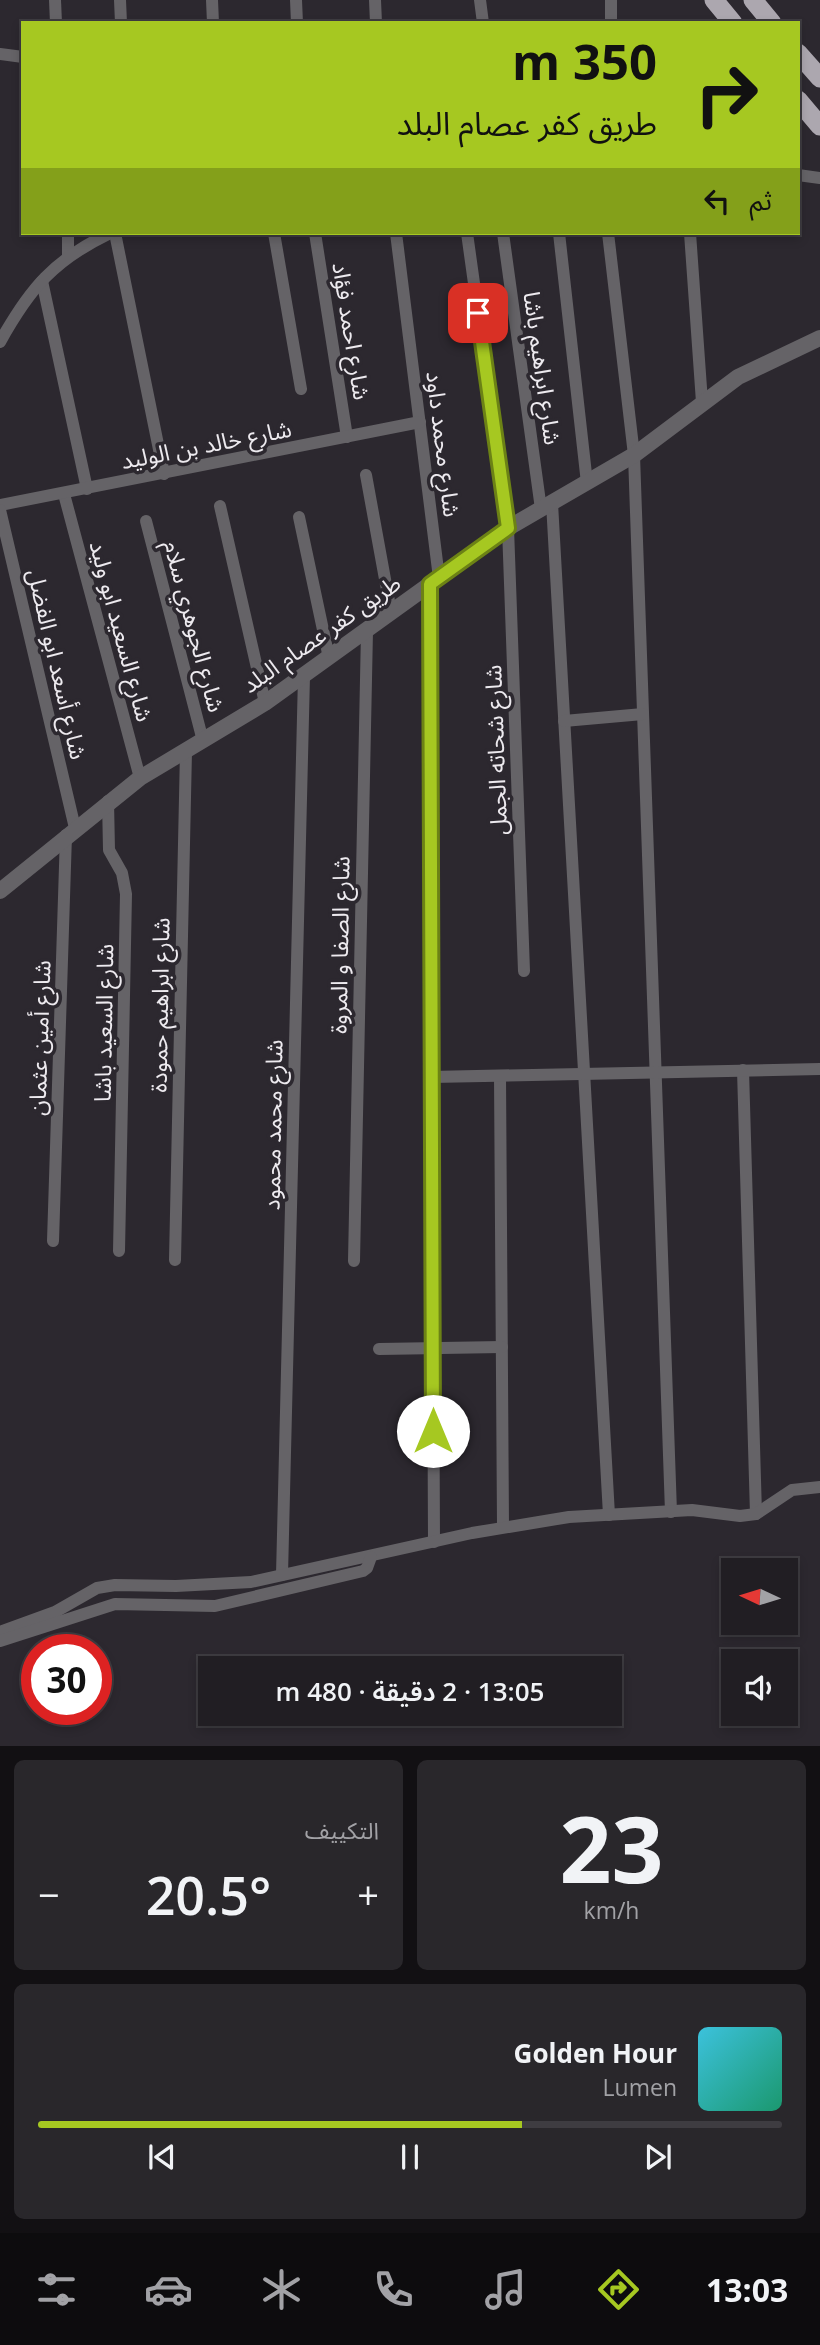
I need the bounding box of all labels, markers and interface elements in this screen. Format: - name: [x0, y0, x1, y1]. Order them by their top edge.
- text: 350 m: [512, 28, 657, 94]
- icon: right: [681, 49, 772, 140]
- text: طريق كفر عصام البلد: [397, 101, 657, 144]
- icon: left: [698, 182, 736, 220]
- text: ثم: [750, 182, 772, 218]
- street label: شارع احمد فؤاد: [323, 260, 379, 402]
- pin: [448, 283, 508, 343]
- street label: شارع ابراهيم باشا: [514, 289, 570, 447]
- icon: arrive: [459, 294, 497, 332]
- street label: شارع محمد داود: [417, 369, 469, 519]
- street label: شارع خالد بن الوليد: [118, 412, 294, 478]
- street label: شارع السعيد ابو وليد: [81, 537, 162, 726]
- street label: شارع الجوهري سلام: [154, 537, 233, 716]
- street label: شارع أسعد ابو الفضل: [19, 566, 95, 763]
- street label: طريق كفر عصام البلد: [235, 566, 409, 702]
- street label: شارع شحاته الجمل: [476, 664, 516, 836]
- street label: شارع الصفا و المروة: [321, 856, 359, 1034]
- street label: شارع ابراهيم حمودة: [141, 917, 179, 1093]
- street label: شارع السعيد باشا: [86, 944, 122, 1102]
- street label: شارع أمين عثمان: [20, 960, 60, 1116]
- street label: شارع محمد محمود: [255, 1039, 291, 1211]
- position arrow: [396, 1394, 470, 1468]
- north arrow: [721, 1558, 798, 1634]
- map controls: [721, 1558, 798, 1726]
- speed limit sign: 30: [21, 1634, 112, 1725]
- button: sound: [721, 1649, 798, 1726]
- text: 13:05 · 2 دقيقة · 480 m: [276, 1673, 544, 1709]
- text: 23: [559, 1786, 664, 1910]
- text: التكييف: [305, 1814, 379, 1846]
- text: 20.5°: [146, 1859, 271, 1930]
- text: −: [38, 1868, 60, 1920]
- text: +: [357, 1868, 379, 1920]
- text: km/h: [584, 1894, 639, 1926]
- text: Golden Hour: [514, 2035, 677, 2071]
- text: Lumen: [603, 2071, 677, 2103]
- icon: previous: [143, 2138, 181, 2176]
- icon: pause: [391, 2138, 429, 2176]
- icon: next: [639, 2138, 677, 2176]
- icon: filters: [32, 2265, 81, 2314]
- icon: car: [144, 2265, 193, 2314]
- icon: climate: [257, 2265, 306, 2314]
- icon: phone: [369, 2265, 418, 2314]
- icon: music: [481, 2265, 530, 2314]
- icon: directions: [594, 2265, 643, 2314]
- text: 13:03: [706, 2268, 788, 2311]

